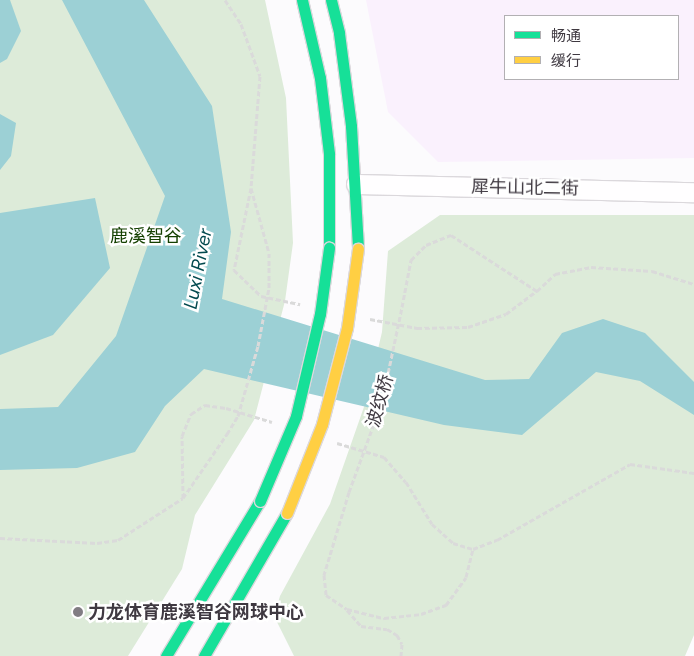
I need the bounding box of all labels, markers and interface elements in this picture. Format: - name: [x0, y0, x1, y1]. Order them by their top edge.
- legend: [504, 15, 679, 80]
- text: 畅通: [551, 27, 581, 45]
- text: 缓行: [551, 52, 581, 70]
- street label: 犀牛山北二街: [471, 176, 579, 200]
- park label: 鹿溪智谷: [110, 225, 182, 247]
- water label: Luxi River: [179, 227, 217, 311]
- street label: 波纹桥: [362, 372, 398, 430]
- place label: 力龙体育鹿溪智谷网球中心: [88, 601, 304, 623]
- marker: 力龙体育鹿溪智谷网球中心: [72, 606, 84, 618]

